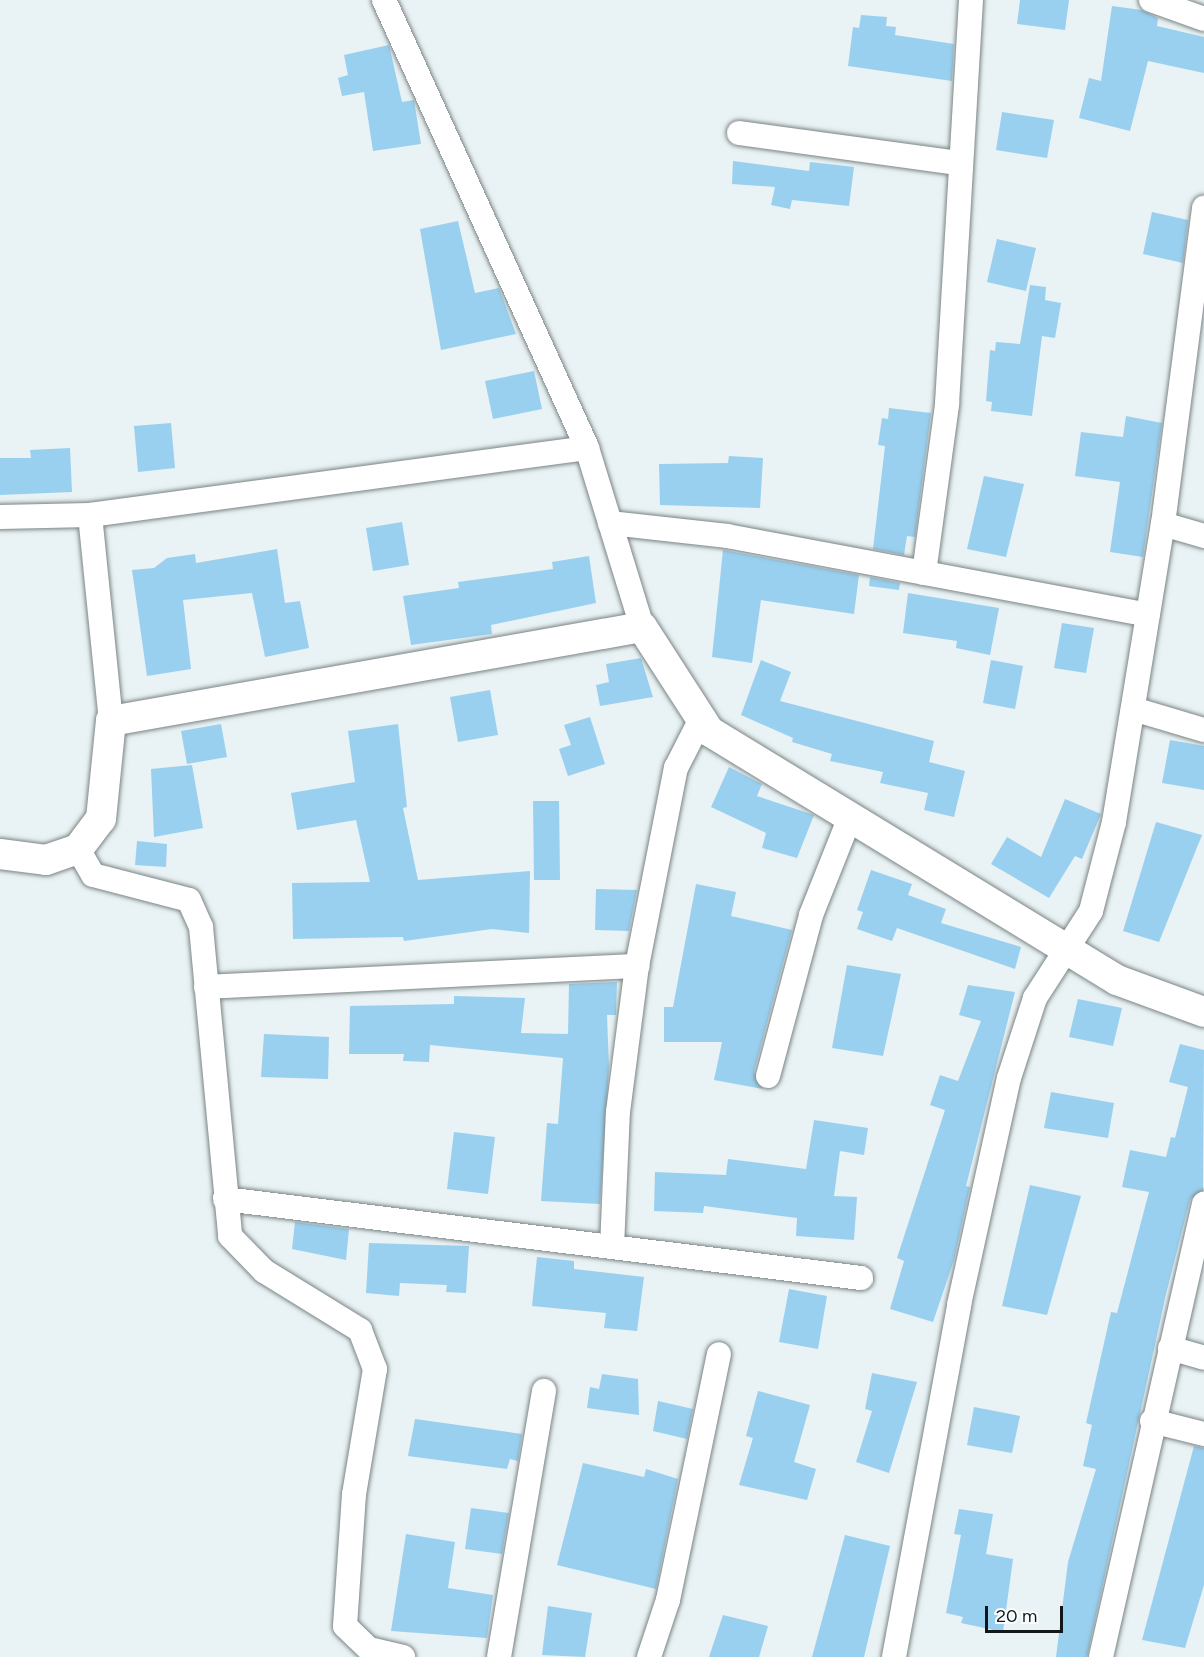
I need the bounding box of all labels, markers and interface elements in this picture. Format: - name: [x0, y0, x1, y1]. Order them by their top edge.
- scale bar: [988, 1594, 1066, 1632]
- text: 20 m: [996, 1605, 1037, 1627]

